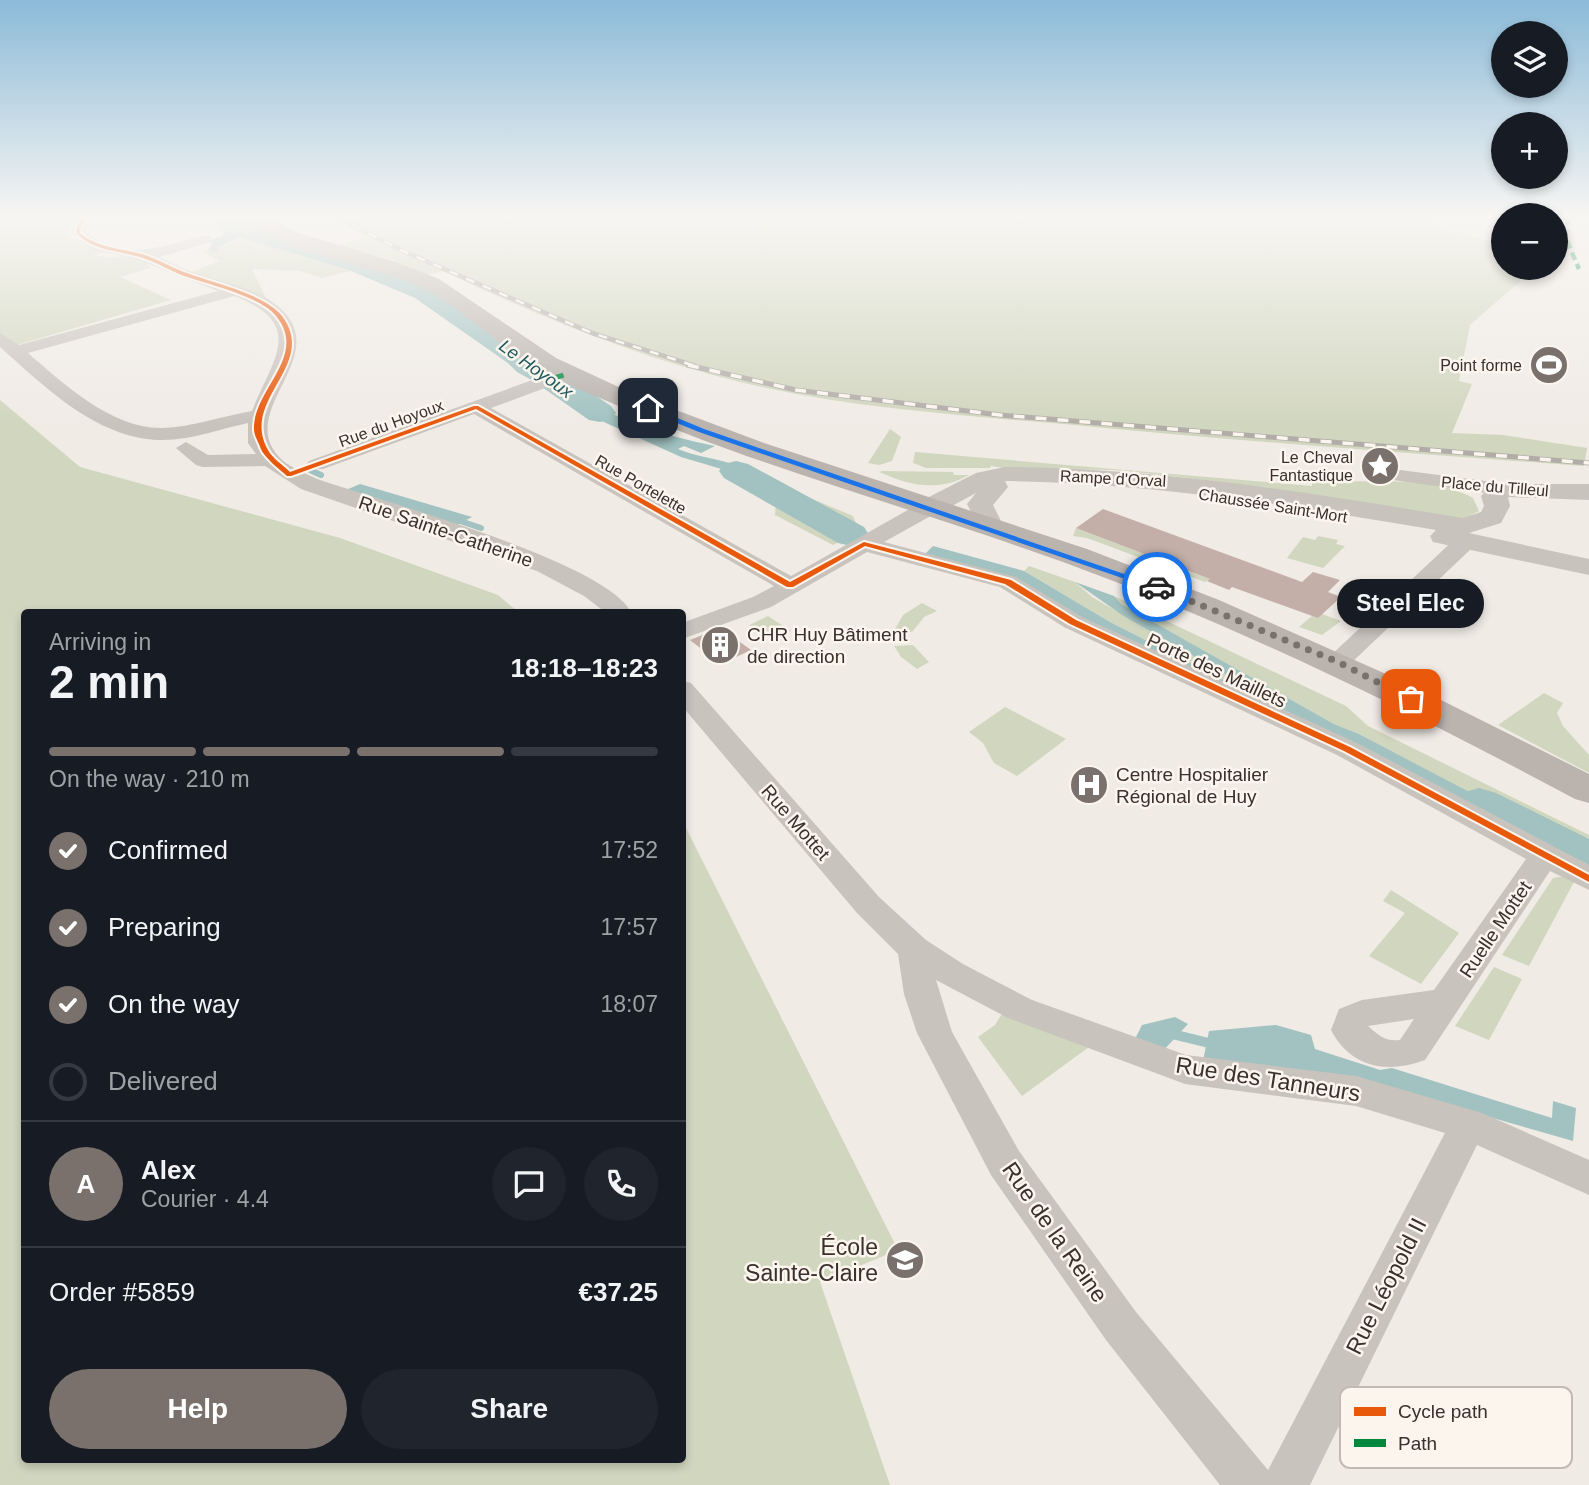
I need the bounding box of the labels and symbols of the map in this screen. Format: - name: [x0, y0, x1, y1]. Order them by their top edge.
- water label: Le Hoyoux: [495, 336, 577, 403]
- sports icon: Point forme: [1528, 344, 1570, 386]
- place label: Point forme: [1440, 357, 1522, 374]
- pin: [618, 378, 678, 438]
- street label: Rue du Hoyoux: [336, 397, 446, 450]
- place icon: Le Cheval Fantastique: [1359, 445, 1401, 487]
- place label: Le Cheval Fantastique: [1269, 449, 1353, 484]
- street label: Rue Portelette: [592, 452, 689, 517]
- street label: Rampe d'Orval: [1060, 467, 1166, 490]
- street label: Place du Tilleul: [1441, 473, 1549, 500]
- street label: Chaussée Saint-Mort: [1197, 485, 1349, 526]
- street label: Rue Sainte-Catherine: [356, 492, 536, 571]
- courier: [1122, 552, 1192, 622]
- callout: Steel Elec: [1338, 580, 1484, 629]
- building icon: CHR Huy Bâtiment de direction: [699, 624, 741, 666]
- place label: CHR Huy Bâtiment de direction: [747, 624, 908, 667]
- street label: Porte des Maillets: [1144, 629, 1290, 712]
- pin: [1381, 669, 1441, 729]
- hospital icon: Centre Hospitalier Régional de Huy: [1068, 764, 1110, 806]
- place label: Centre Hospitalier Régional de Huy: [1116, 764, 1269, 807]
- street label: Rue Mottet: [757, 780, 835, 865]
- street label: Ruelle Mottet: [1455, 876, 1536, 982]
- street label: Rue des Tanneurs: [1174, 1052, 1362, 1106]
- street label: Rue de la Reine: [997, 1157, 1113, 1307]
- street label: Rue Léopold II: [1340, 1213, 1432, 1359]
- place label: École Sainte-Claire: [745, 1234, 878, 1286]
- school or university icon: École Sainte-Claire: [884, 1239, 926, 1281]
- legend: [1340, 1387, 1572, 1468]
- text: Cycle path: [1398, 1401, 1488, 1422]
- text: Path: [1398, 1433, 1437, 1454]

